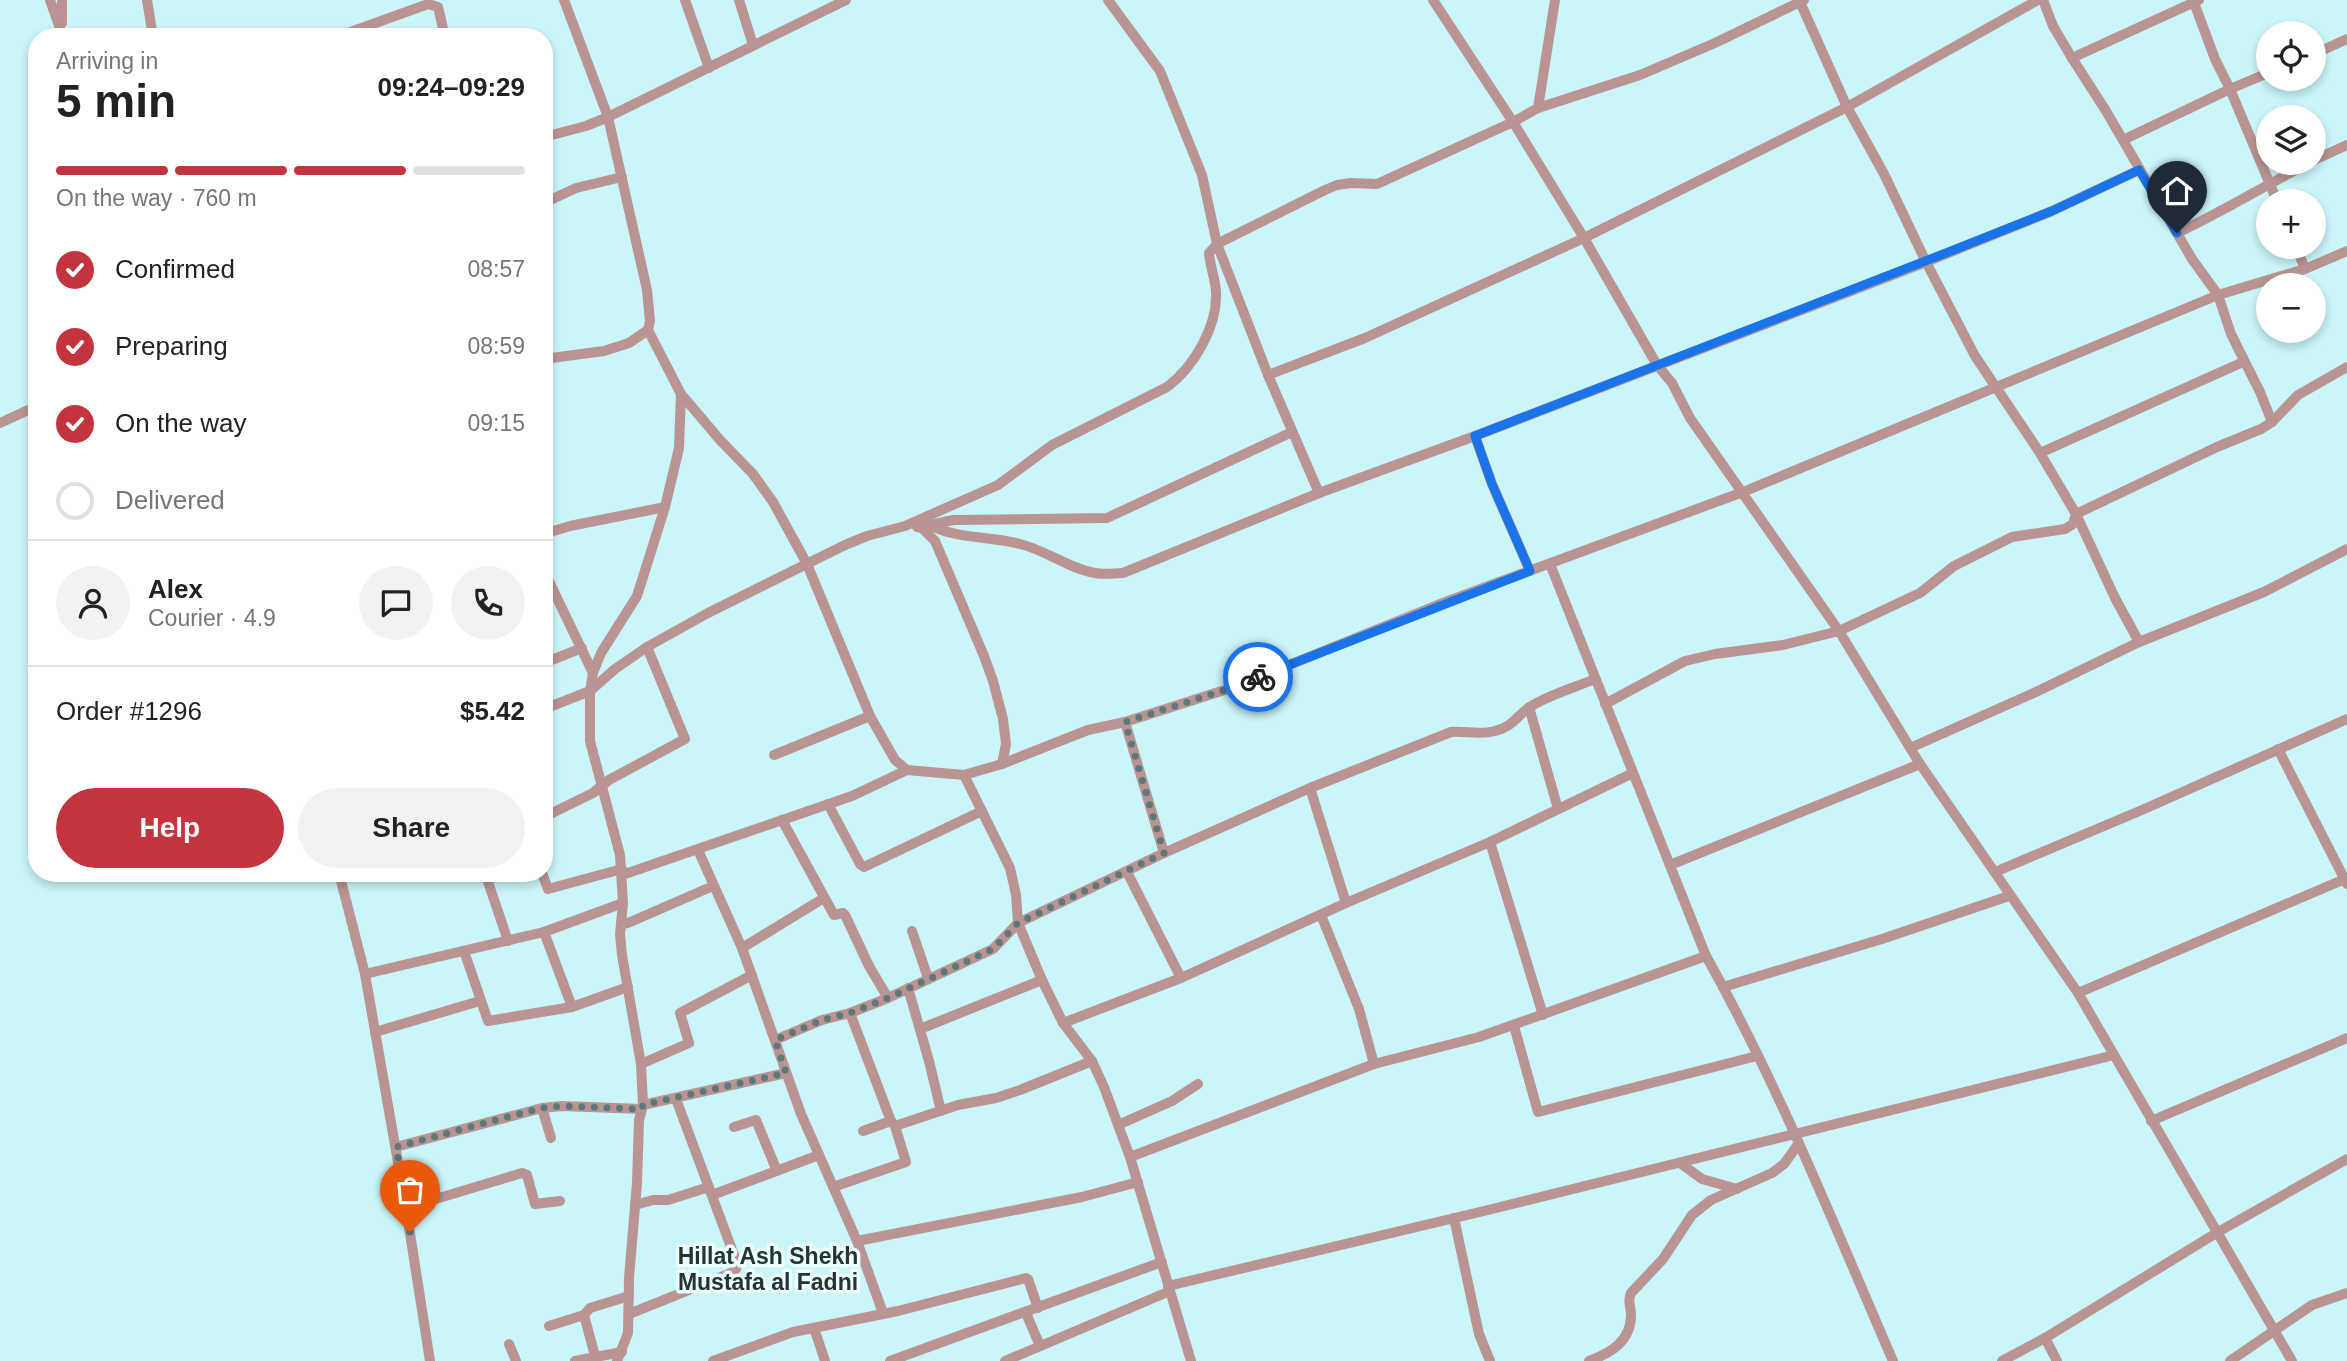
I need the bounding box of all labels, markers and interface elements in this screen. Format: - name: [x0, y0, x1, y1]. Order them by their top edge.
- map controls: [2256, 21, 2326, 343]
- button: locate: [2256, 21, 2326, 91]
- text: Arriving in: [56, 48, 158, 74]
- text: 09:24–09:29: [378, 72, 525, 102]
- text: 5 min: [56, 75, 176, 127]
- button: layers: [2256, 105, 2326, 175]
- pin: [2147, 161, 2207, 233]
- icon: home: [2158, 172, 2196, 210]
- text: On the way · 760 m: [56, 185, 257, 211]
- button: +: [2256, 189, 2326, 259]
- icon: check: [56, 251, 94, 289]
- text: Confirmed: [115, 254, 235, 284]
- text: 08:57: [467, 256, 525, 282]
- button: −: [2256, 273, 2326, 343]
- icon: check: [56, 328, 94, 366]
- text: Preparing: [115, 331, 228, 361]
- text: 08:59: [467, 333, 525, 359]
- icon: check: [56, 405, 94, 443]
- text: On the way: [115, 408, 247, 438]
- text: 09:15: [467, 410, 525, 436]
- text: Delivered: [115, 485, 225, 515]
- button: person: [56, 566, 130, 640]
- button: chat: [359, 566, 433, 640]
- button: phone: [451, 566, 525, 640]
- text: Alex: [148, 574, 203, 604]
- text: Courier · 4.9: [148, 605, 276, 631]
- courier: [1223, 642, 1293, 712]
- icon: bike: [1239, 658, 1277, 696]
- text: Order #1296: [56, 696, 202, 726]
- text: $5.42: [460, 696, 525, 726]
- button: Help: [56, 788, 284, 868]
- button: Share: [298, 788, 525, 868]
- pin: [380, 1160, 440, 1232]
- icon: bag: [391, 1171, 429, 1209]
- district label: Hillat Ash Shekh Mustafa al Fadni: [678, 1243, 858, 1295]

